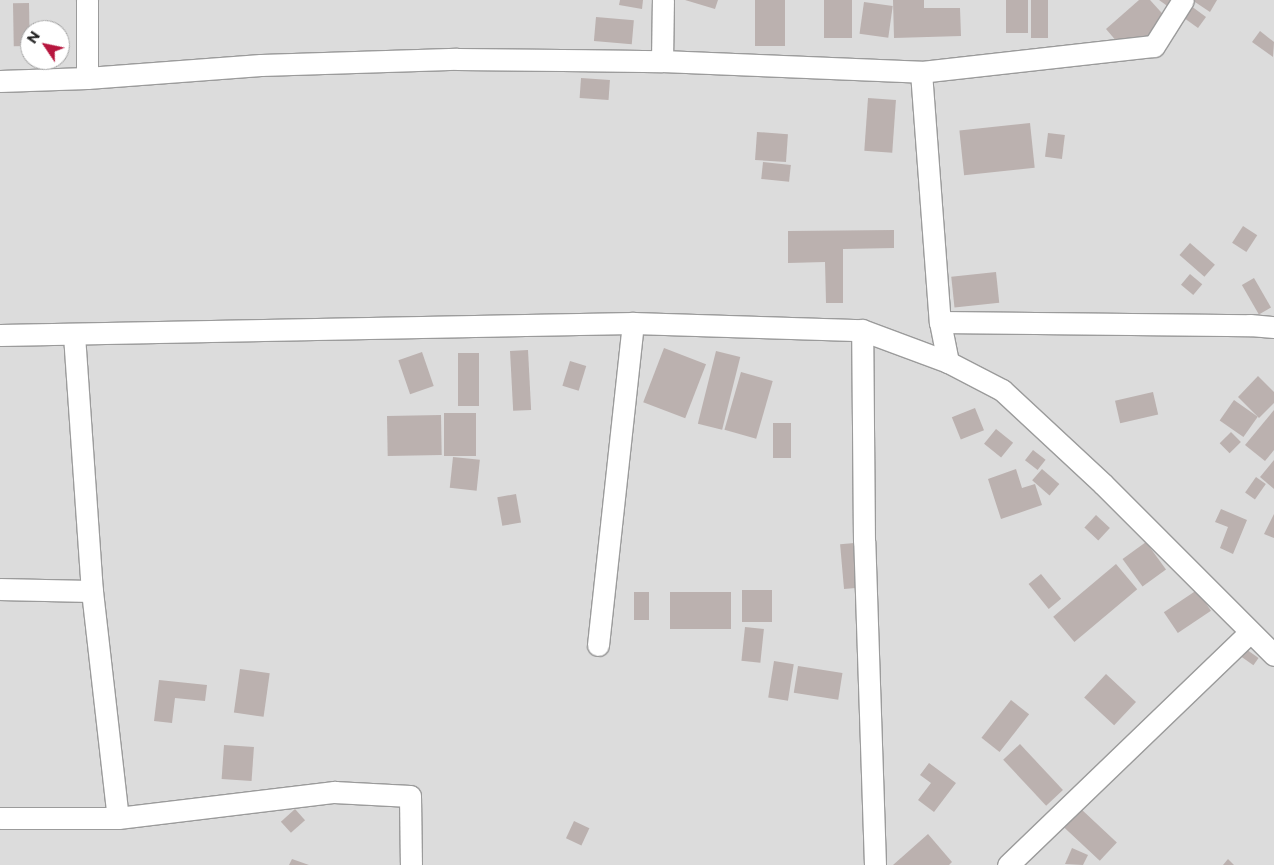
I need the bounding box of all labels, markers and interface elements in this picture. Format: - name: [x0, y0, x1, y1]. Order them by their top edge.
- north arrow: [20, 20, 70, 70]
- text: N: [23, 27, 44, 47]

